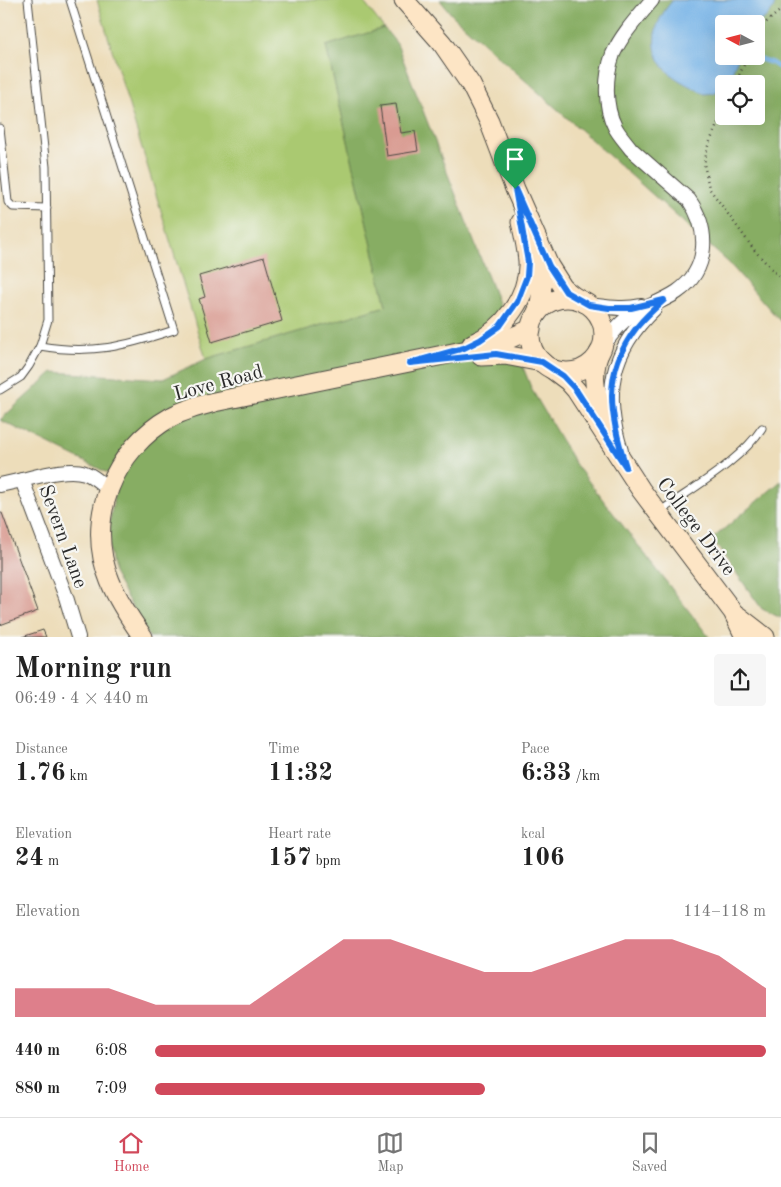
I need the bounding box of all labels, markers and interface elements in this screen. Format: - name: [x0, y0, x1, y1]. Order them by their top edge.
- north arrow: [715, 15, 765, 65]
- map controls: [715, 15, 765, 125]
- button: locate: [715, 75, 765, 125]
- pin: [494, 138, 536, 189]
- icon: arrive: [501, 145, 529, 173]
- street label: Love Road: [172, 362, 265, 405]
- street label: College Drive: [652, 474, 739, 580]
- street label: Severn Lane: [34, 482, 90, 591]
- button: share: [714, 654, 766, 706]
- text: Morning run: [15, 656, 172, 684]
- text: 06:49 · 4 × 440 m: [15, 691, 148, 707]
- text: Distance: [15, 742, 68, 756]
- text: Time: [268, 742, 299, 756]
- text: Pace: [521, 742, 549, 756]
- text: 1.76: [15, 761, 66, 786]
- text: 11:32: [268, 761, 333, 786]
- text: 6:33: [521, 761, 572, 786]
- text: km: [66, 769, 88, 783]
- text: /km: [572, 769, 600, 783]
- text: Elevation: [15, 827, 72, 841]
- text: Heart rate: [268, 827, 331, 841]
- text: kcal: [521, 827, 545, 841]
- text: 24: [15, 846, 44, 871]
- text: 157: [268, 846, 312, 871]
- text: 106: [521, 846, 565, 871]
- text: m: [44, 854, 59, 868]
- text: bpm: [312, 854, 341, 868]
- text: Elevation: [15, 904, 80, 920]
- text: 114–118 m: [683, 904, 766, 920]
- text: 440 m: [15, 1043, 60, 1059]
- text: 6:08: [95, 1043, 127, 1059]
- text: 880 m: [15, 1081, 60, 1097]
- text: 7:09: [95, 1081, 127, 1097]
- tab: Home: [114, 1129, 149, 1176]
- tab: Map: [376, 1129, 404, 1176]
- tab: Saved: [632, 1129, 667, 1176]

